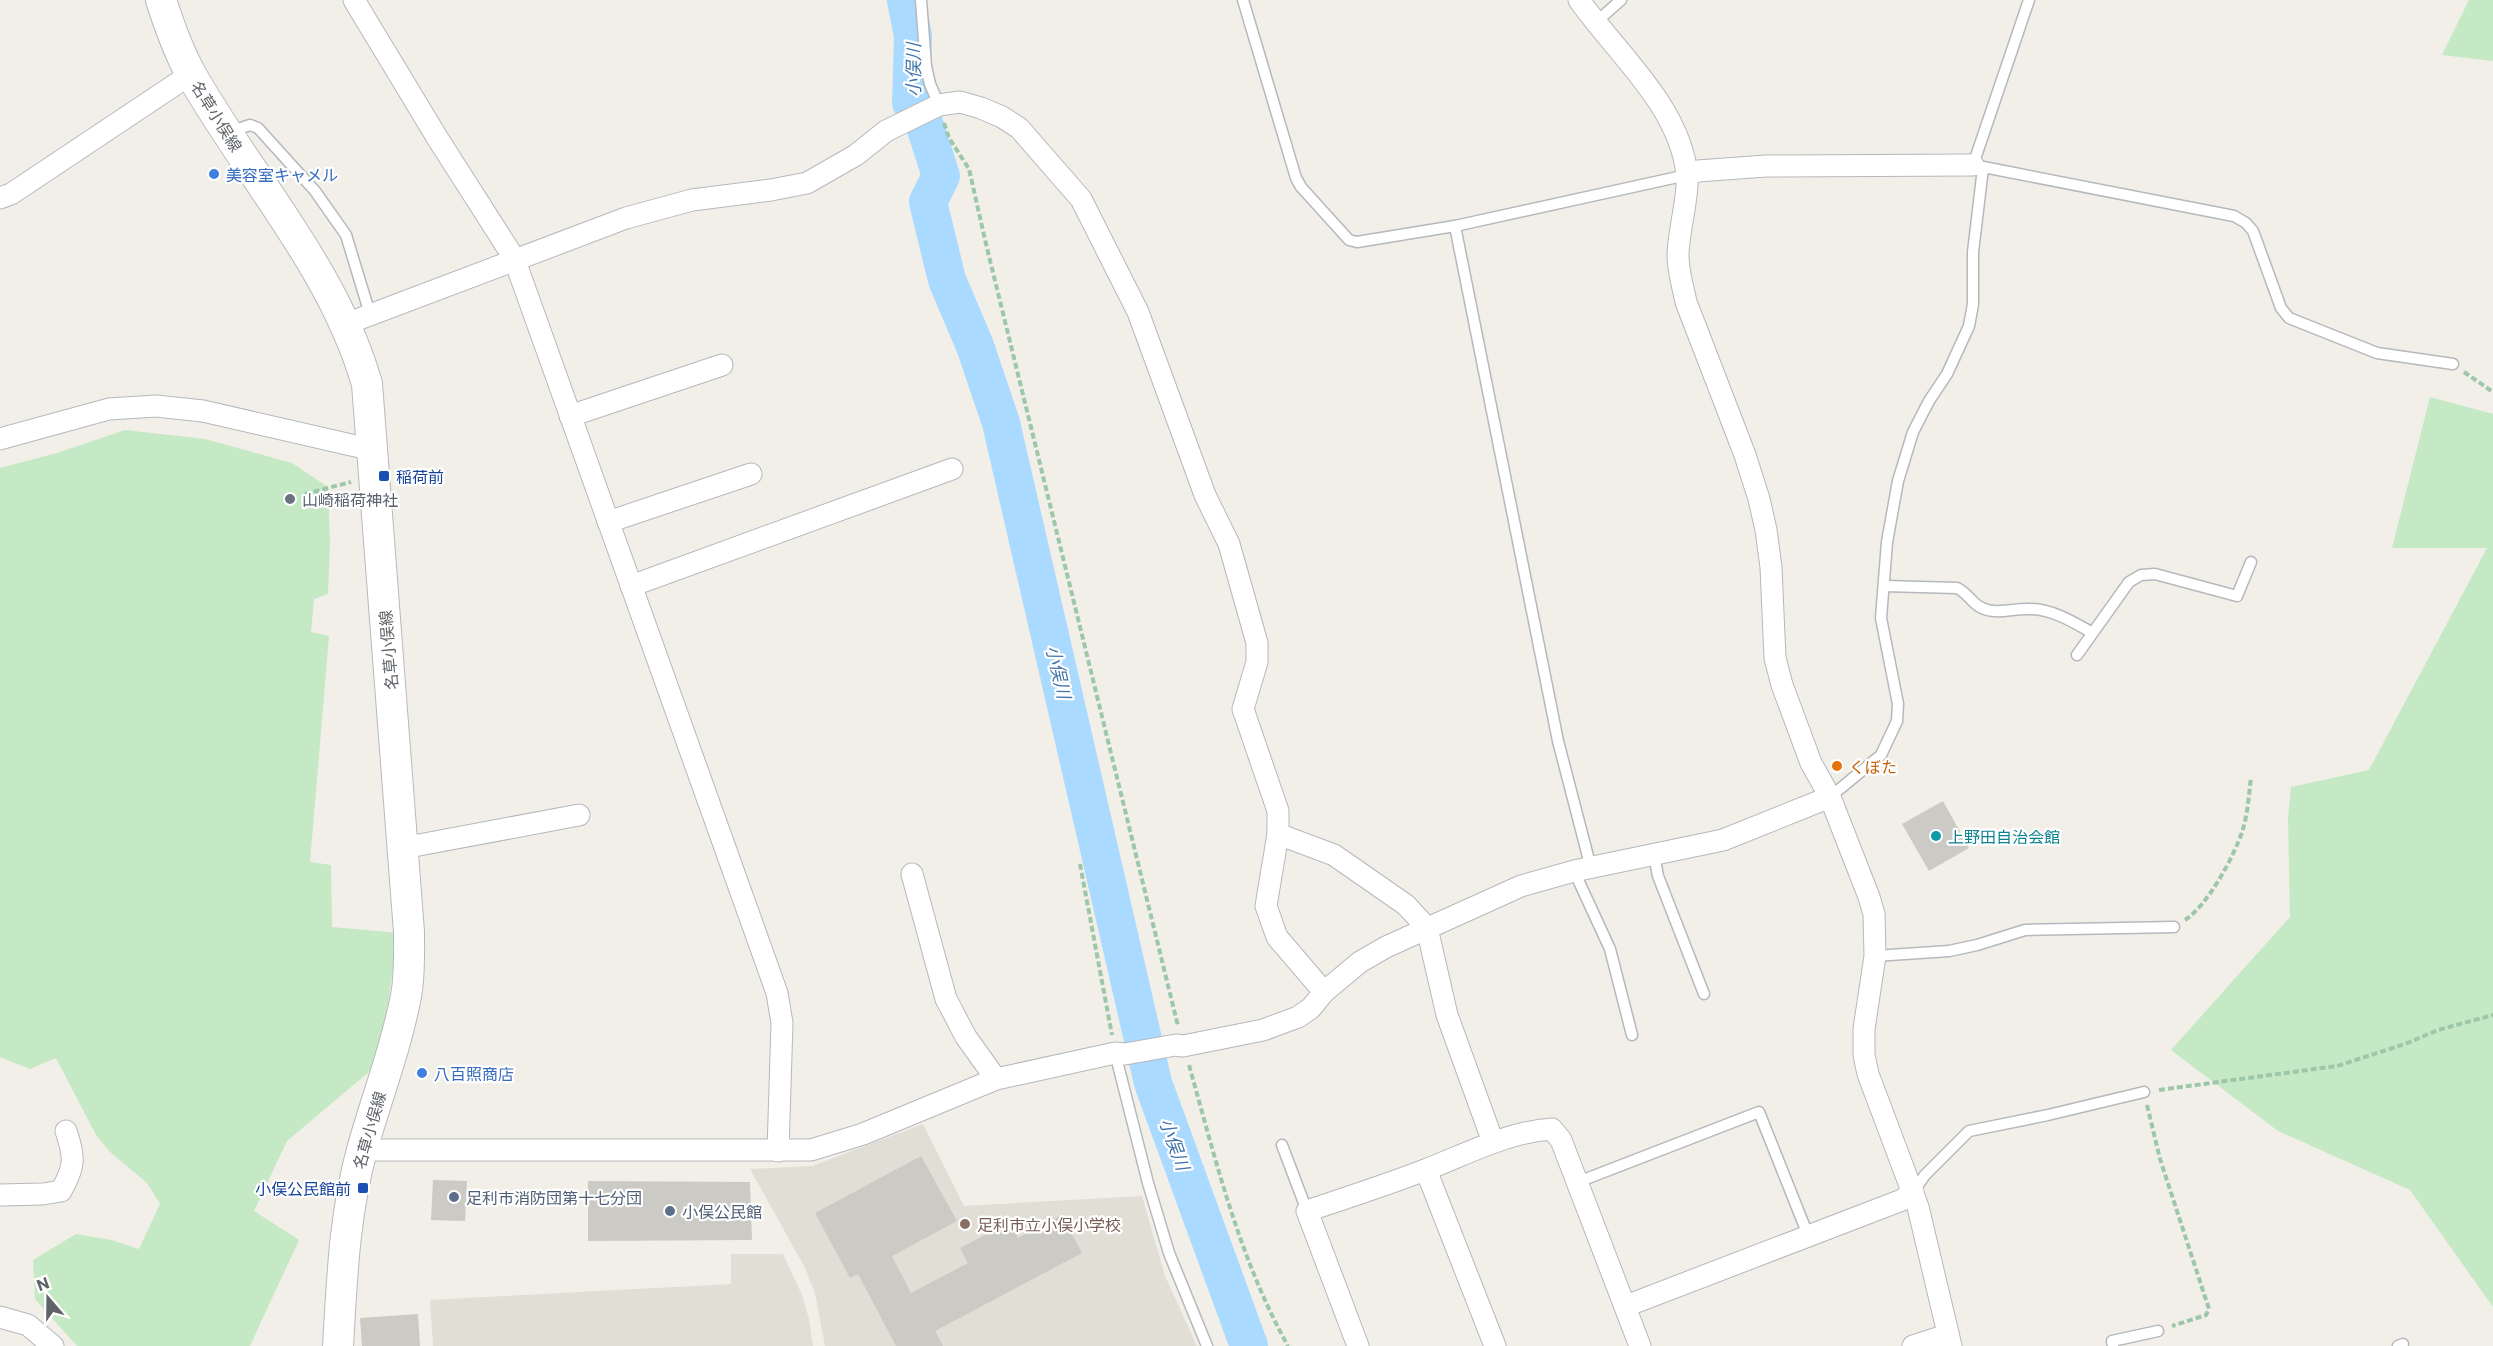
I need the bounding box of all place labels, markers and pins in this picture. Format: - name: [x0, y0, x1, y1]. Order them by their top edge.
- place label: 美容室キャメル: [226, 165, 338, 184]
- marker: 美容室キャメル: [207, 167, 221, 181]
- place label: 稲荷前: [396, 467, 444, 486]
- marker: 稲荷前: [377, 469, 391, 483]
- place label: 山崎稲荷神社: [302, 490, 398, 509]
- marker: 山崎稲荷神社: [283, 492, 297, 506]
- place label: くぼた: [1849, 757, 1897, 776]
- marker: くぼた: [1830, 759, 1844, 773]
- place label: 上野田自治会館: [1948, 827, 2060, 846]
- marker: 上野田自治会館: [1929, 829, 1943, 843]
- place label: 八百照商店: [434, 1064, 514, 1083]
- marker: 八百照商店: [415, 1066, 429, 1080]
- place label: 小俣公民館前: [255, 1179, 351, 1198]
- marker: 小俣公民館前: [356, 1181, 370, 1195]
- place label: 足利市消防団第十七分団: [466, 1188, 642, 1207]
- marker: 足利市消防団第十七分団: [447, 1190, 461, 1204]
- place label: 小俣公民館: [682, 1202, 762, 1221]
- marker: 小俣公民館: [663, 1204, 677, 1218]
- place label: 足利市立小俣小学校: [977, 1215, 1121, 1234]
- marker: 足利市立小俣小学校: [958, 1217, 972, 1231]

